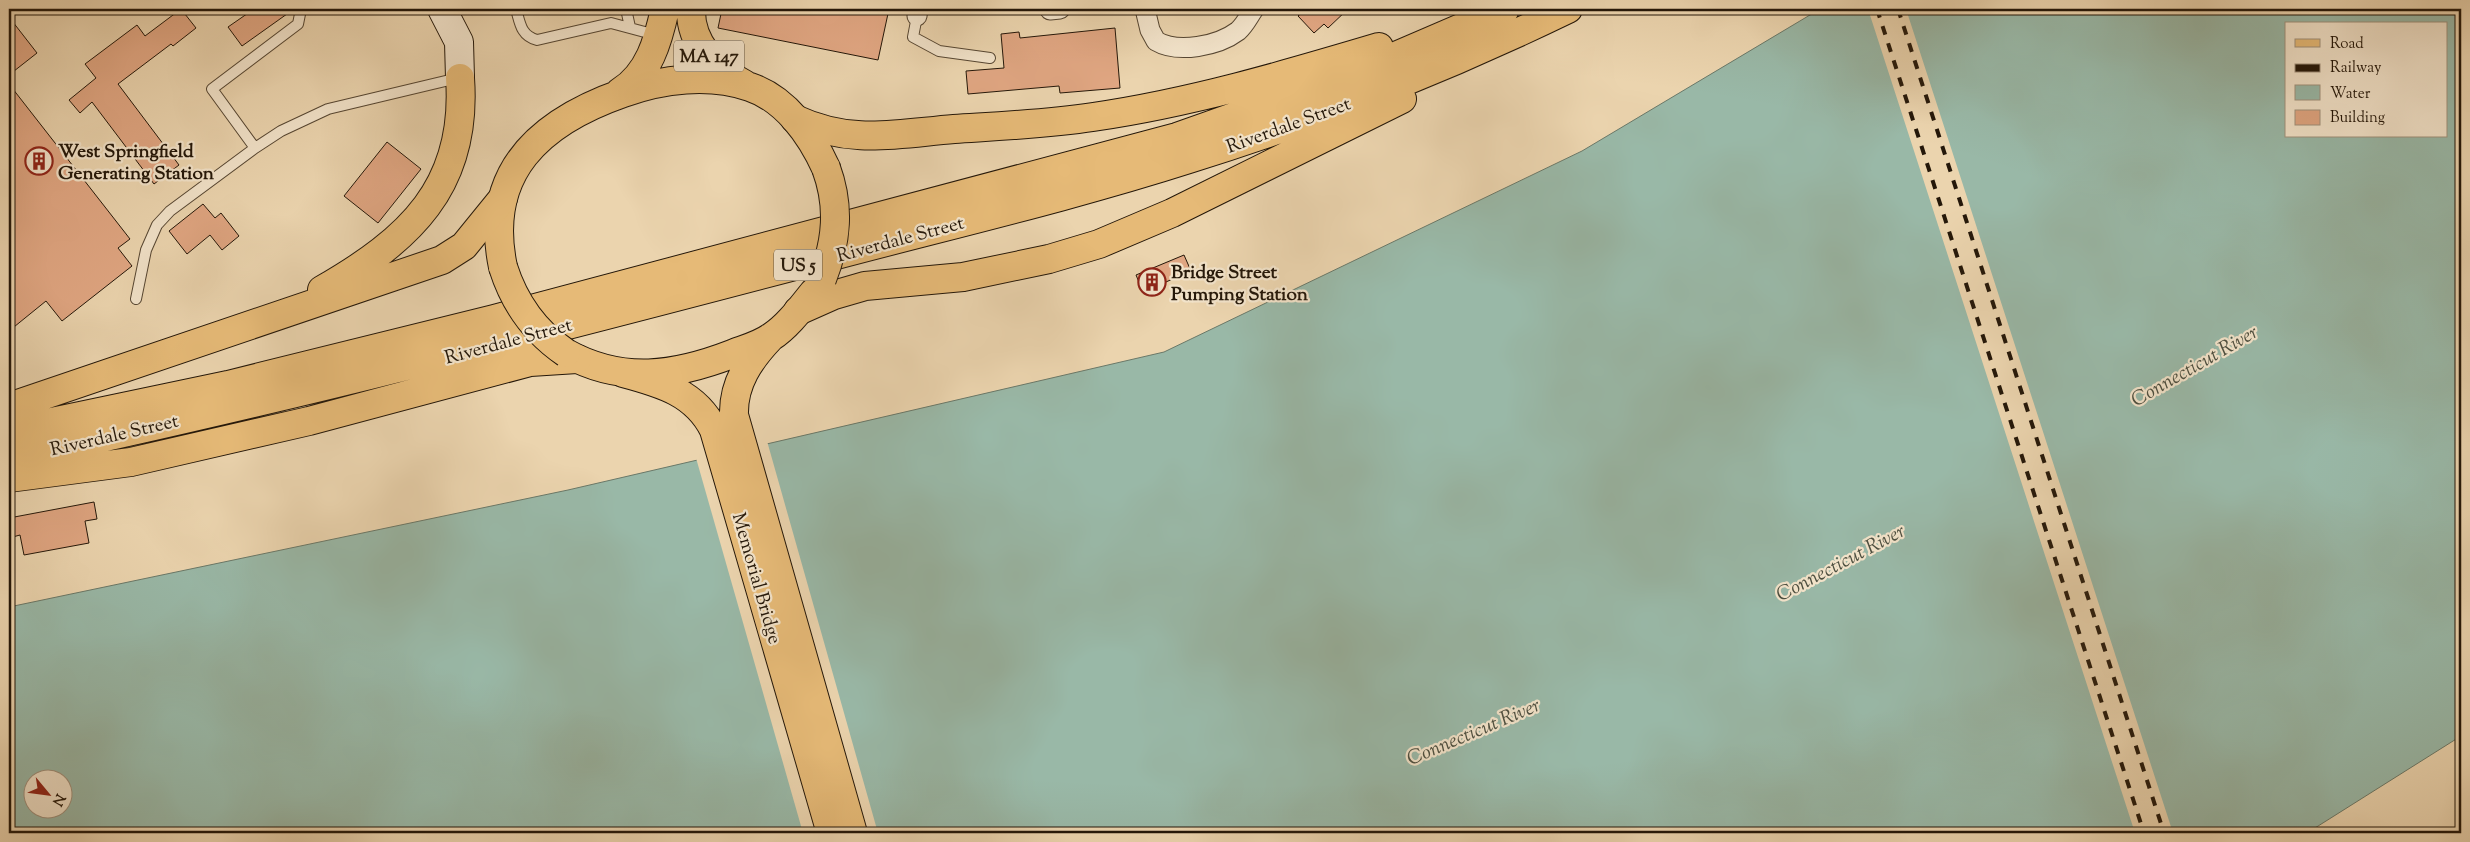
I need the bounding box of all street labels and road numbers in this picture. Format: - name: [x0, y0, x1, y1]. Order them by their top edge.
- road number: MA 147: [674, 40, 744, 72]
- street label: Riverdale Street: [1223, 91, 1355, 161]
- street label: Riverdale Street: [834, 210, 968, 270]
- road number: US 5: [774, 250, 822, 280]
- street label: Riverdale Street: [442, 312, 576, 372]
- street label: Riverdale Street: [48, 408, 182, 464]
- street label: Memorial Bridge: [724, 510, 787, 648]

